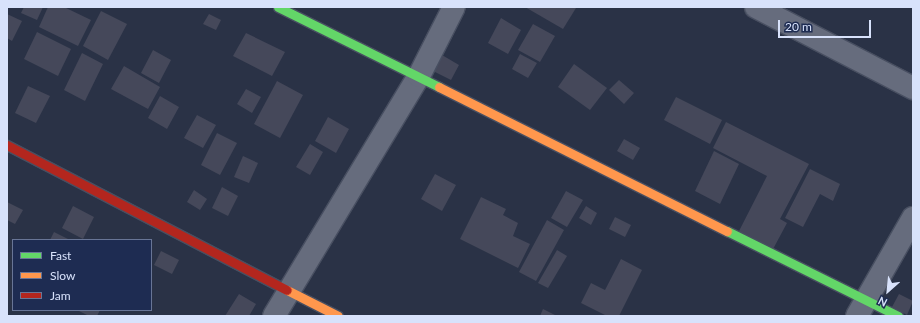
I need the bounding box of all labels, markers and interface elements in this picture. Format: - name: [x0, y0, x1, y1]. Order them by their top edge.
- scale bar: [780, 12, 873, 38]
- text: 20 m: [785, 19, 812, 34]
- legend: [12, 239, 152, 311]
- text: Fast: [50, 248, 71, 263]
- text: Slow: [50, 268, 75, 283]
- north arrow: [868, 271, 908, 311]
- text: Jam: [50, 288, 71, 303]
- text: N: [876, 294, 889, 310]

